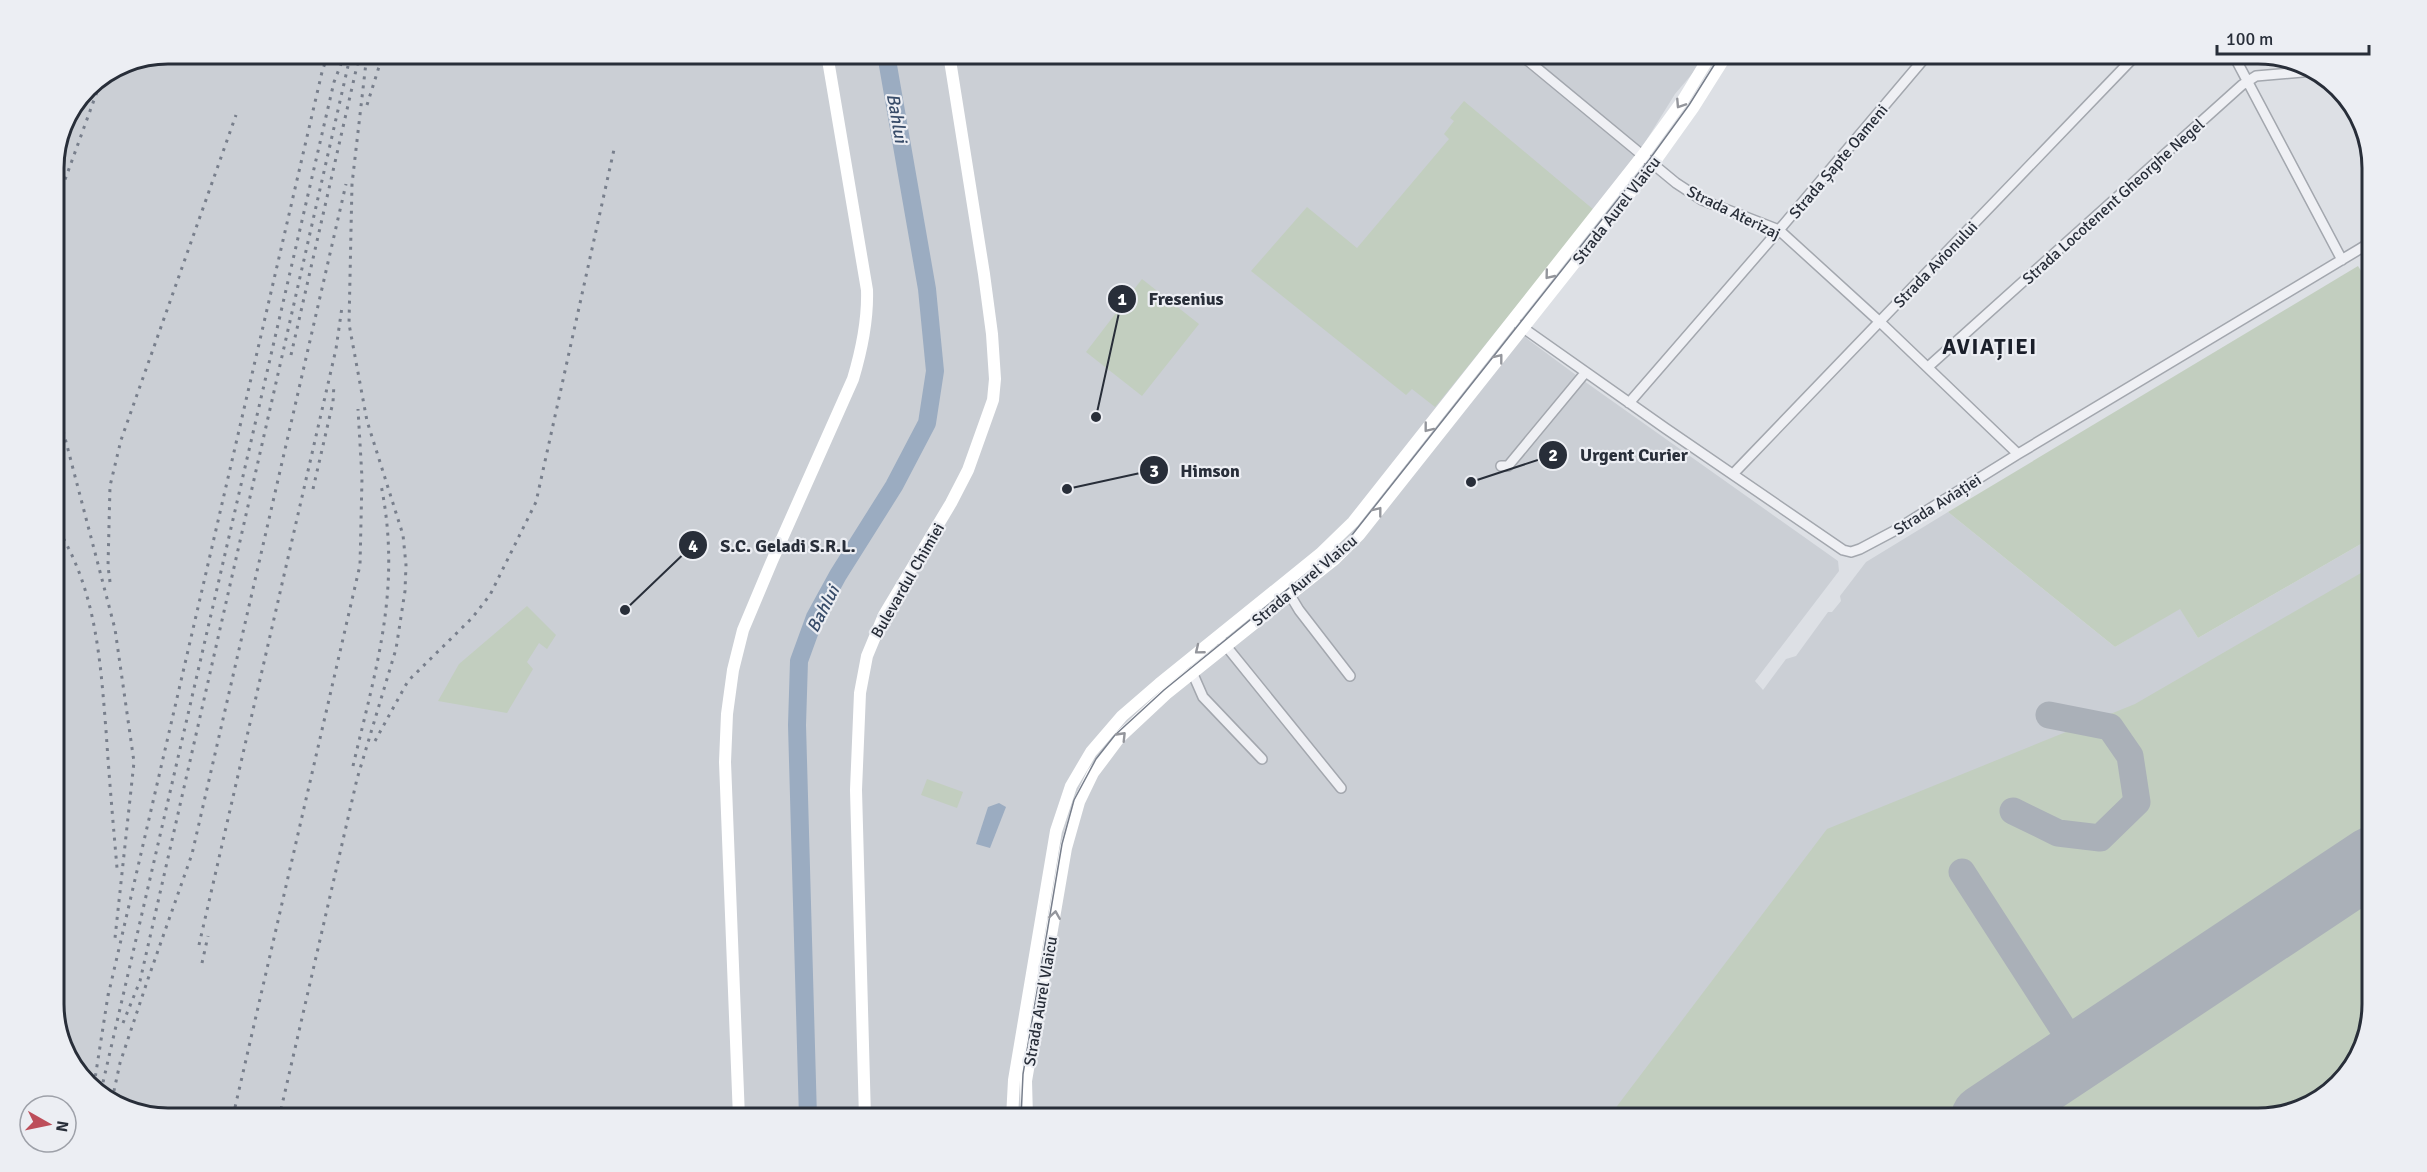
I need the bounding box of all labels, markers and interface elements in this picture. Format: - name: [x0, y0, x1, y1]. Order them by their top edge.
- scale bar: [2217, 18, 2368, 56]
- text: 100 m: [2226, 28, 2273, 50]
- water label: Bahlui: [882, 92, 913, 146]
- one-way arrow: [1676, 97, 1687, 108]
- street label: Strada Șapte Oameni: [1785, 100, 1892, 223]
- street label: Strada Locotenent Gheorghe Negel: [2018, 114, 2209, 289]
- street label: Strada Aurel Vlaicu: [1568, 153, 1665, 269]
- street label: Strada Aterizaj: [1684, 182, 1784, 244]
- street label: Strada Avionului: [1889, 217, 1982, 312]
- one-way arrow: [1545, 268, 1556, 279]
- callout: Fresenius: [1107, 281, 1236, 317]
- text: 1: [1117, 288, 1127, 310]
- text: Fresenius: [1149, 288, 1224, 310]
- district label: AVIAȚIEI: [1942, 333, 2038, 361]
- one-way arrow: [1492, 354, 1503, 365]
- one-way arrow: [1424, 421, 1435, 432]
- callout: Urgent Curier: [1538, 437, 1700, 473]
- text: 2: [1548, 444, 1558, 466]
- text: Urgent Curier: [1580, 444, 1689, 466]
- callout: Himson: [1139, 452, 1252, 488]
- text: 3: [1149, 460, 1159, 482]
- text: Himson: [1180, 460, 1240, 482]
- street label: Strada Aviației: [1890, 470, 1985, 540]
- one-way arrow: [1371, 507, 1382, 518]
- street label: Bulevardul Chimiei: [867, 519, 949, 642]
- callout: S.C. Geladi S.R.L.: [678, 527, 868, 563]
- street label: Strada Aurel Vlaicu: [1248, 531, 1361, 631]
- text: 4: [688, 535, 698, 557]
- text: S.C. Geladi S.R.L.: [720, 535, 856, 557]
- water label: Bahlui: [802, 580, 845, 636]
- one-way arrow: [1195, 643, 1206, 654]
- one-way arrow: [1114, 732, 1125, 743]
- one-way arrow: [1048, 910, 1061, 920]
- street label: Strada Aurel Vlaicu: [1020, 935, 1062, 1068]
- north arrow: [18, 1094, 78, 1154]
- text: N: [51, 1119, 73, 1133]

